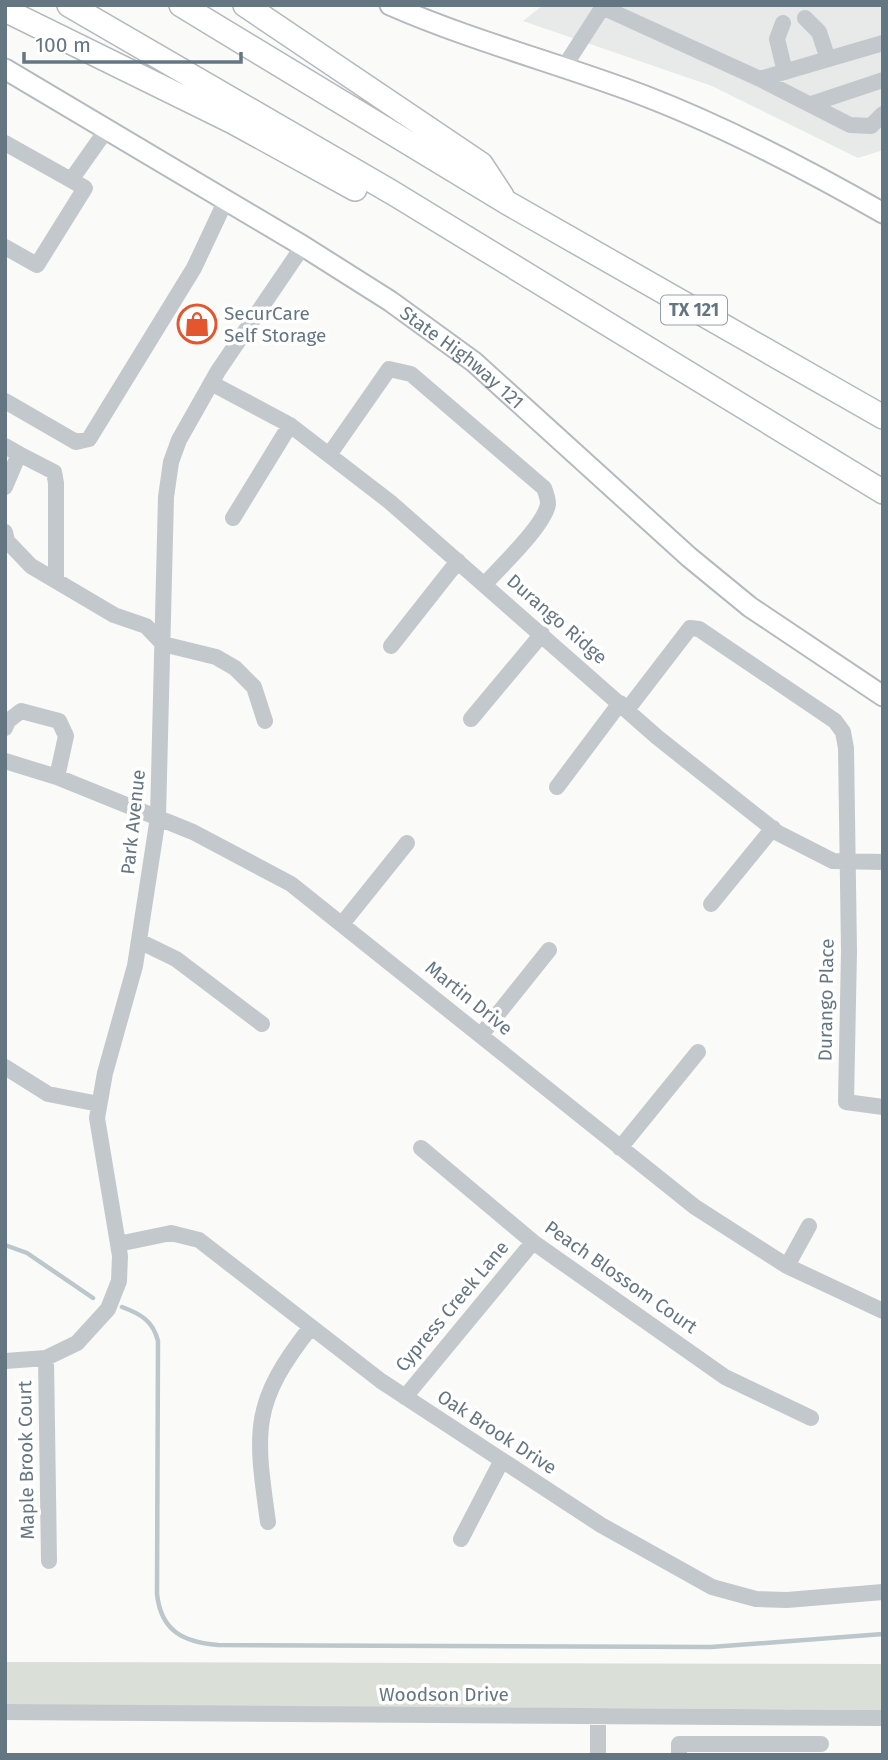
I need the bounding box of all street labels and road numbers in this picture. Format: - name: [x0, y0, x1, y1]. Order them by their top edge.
- road number: TX 121: [661, 296, 727, 324]
- street label: State Highway 121: [396, 301, 529, 413]
- street label: Durango Ridge: [502, 569, 612, 669]
- street label: Park Avenue: [116, 768, 150, 876]
- street label: Durango Place: [813, 938, 839, 1062]
- street label: Martin Drive: [421, 956, 517, 1040]
- street label: Peach Blossom Court: [540, 1216, 702, 1338]
- street label: Cypress Creek Lane: [391, 1236, 513, 1376]
- street label: Maple Brook Court: [13, 1380, 39, 1540]
- street label: Oak Brook Drive: [433, 1385, 561, 1479]
- street label: Woodson Drive: [379, 1683, 509, 1706]

